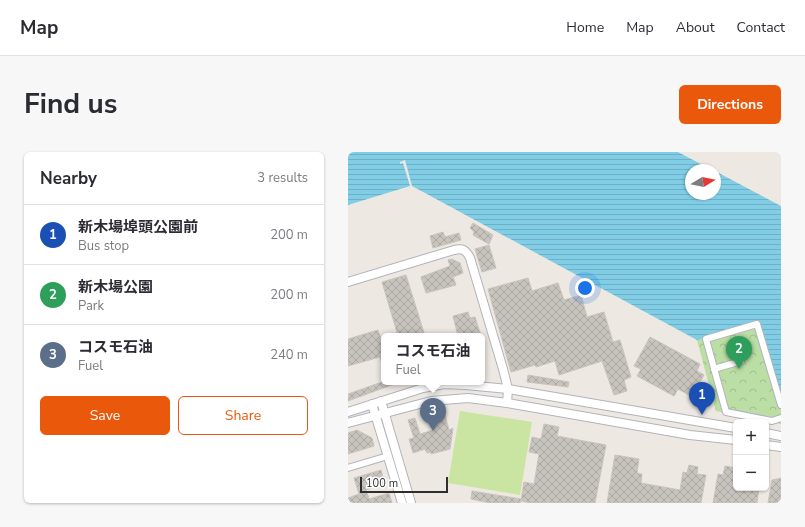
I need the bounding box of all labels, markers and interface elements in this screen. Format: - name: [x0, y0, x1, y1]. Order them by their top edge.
- text: Map: [20, 15, 58, 41]
- text: Home: [566, 18, 604, 37]
- text: Map: [626, 18, 654, 37]
- text: About: [676, 18, 715, 37]
- text: Contact: [737, 18, 785, 37]
- text: Find us: [24, 85, 118, 123]
- button: Directions: [679, 85, 781, 124]
- north arrow: [685, 164, 721, 200]
- text: Nearby: [40, 167, 97, 190]
- text: 3 results: [257, 169, 308, 187]
- text: 新木場埠頭公園前: [78, 217, 198, 237]
- text: 1: [49, 226, 57, 244]
- text: 200 m: [270, 226, 308, 244]
- text: Bus stop: [78, 237, 129, 255]
- text: 新木場公園: [78, 277, 153, 297]
- your location: [575, 278, 595, 298]
- text: 2: [49, 286, 57, 304]
- text: 200 m: [270, 286, 308, 304]
- text: Park: [78, 297, 104, 315]
- popup: [381, 333, 485, 385]
- pin: 2: [726, 336, 752, 369]
- text: コスモ石油: [78, 337, 153, 357]
- text: コスモ石油: [395, 341, 471, 361]
- text: 3: [49, 346, 57, 364]
- text: 240 m: [270, 346, 308, 364]
- text: Fuel: [78, 357, 103, 375]
- text: Fuel: [395, 361, 421, 379]
- pin: 1: [689, 382, 715, 415]
- button: Save: [40, 396, 170, 435]
- button: Share: [178, 396, 308, 435]
- pin: 3: [420, 398, 446, 431]
- map controls: [733, 419, 769, 491]
- button: +: [733, 419, 769, 455]
- button: −: [733, 455, 769, 491]
- scale bar: [360, 475, 448, 494]
- text: 100 m: [366, 476, 398, 491]

